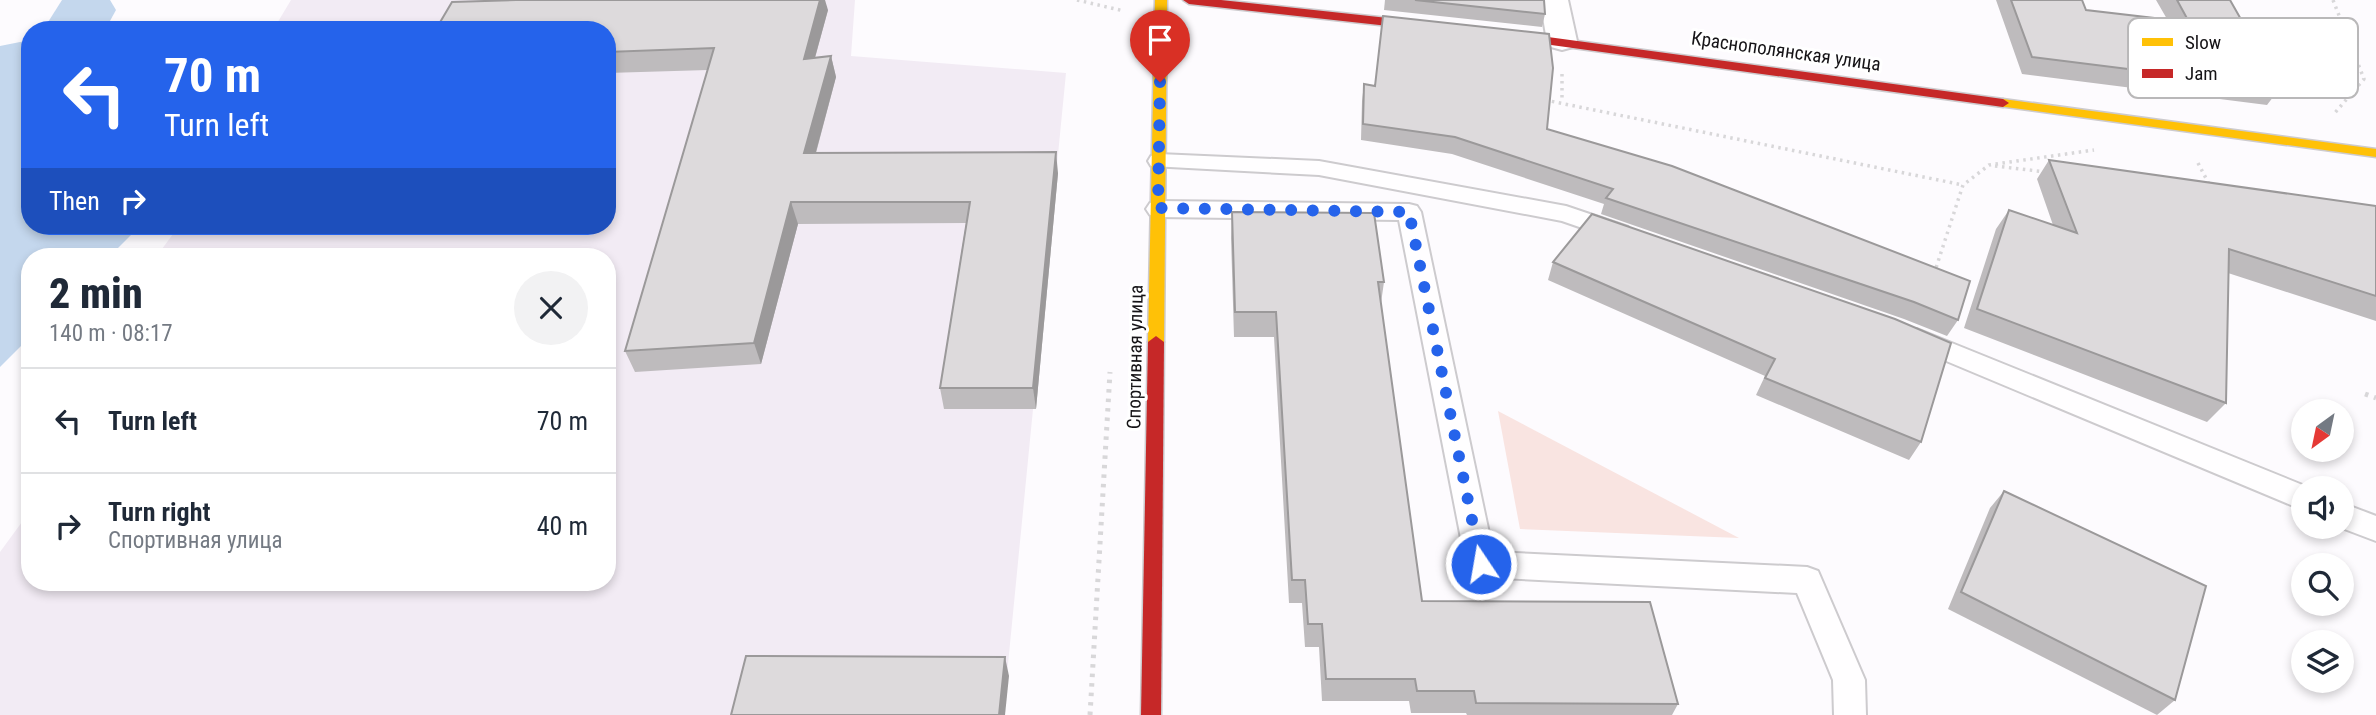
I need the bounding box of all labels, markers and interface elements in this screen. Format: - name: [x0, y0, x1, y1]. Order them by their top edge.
- pin: [1130, 10, 1190, 82]
- legend: [2128, 18, 2358, 98]
- icon: arrive: [1141, 21, 1179, 59]
- street label: Краснополянская улица: [1690, 26, 1882, 76]
- text: Slow: [2185, 31, 2221, 54]
- text: 70 m: [164, 47, 261, 104]
- icon: left: [49, 49, 140, 140]
- text: Jam: [2185, 62, 2218, 85]
- text: Turn left: [164, 106, 269, 144]
- icon: right: [114, 182, 152, 220]
- text: Then: [49, 186, 100, 216]
- text: 2 min: [49, 269, 143, 318]
- button: close: [514, 271, 588, 345]
- street label: Спортивная улица: [1122, 285, 1148, 429]
- text: 140 m · 08:17: [49, 320, 173, 347]
- north arrow: [2291, 399, 2354, 462]
- map controls: [2291, 399, 2354, 693]
- icon: left: [49, 402, 87, 440]
- text: Turn left: [108, 406, 197, 436]
- text: 70 m: [537, 406, 588, 436]
- button: sound: [2291, 476, 2354, 539]
- text: Turn right: [108, 497, 210, 527]
- icon: right: [49, 507, 87, 545]
- text: 40 m: [537, 511, 588, 541]
- text: Спортивная улица: [108, 527, 283, 554]
- position arrow: [1444, 527, 1518, 601]
- button: search: [2291, 553, 2354, 616]
- button: layers: [2291, 630, 2354, 693]

